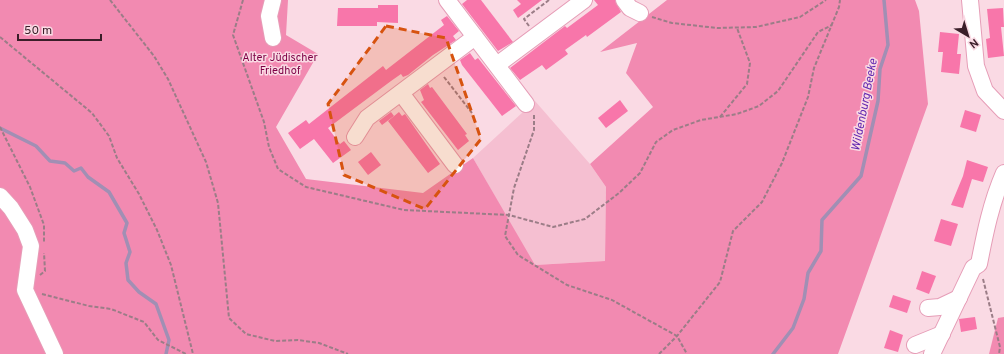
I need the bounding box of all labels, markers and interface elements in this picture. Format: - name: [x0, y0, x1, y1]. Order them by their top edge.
- scale bar: [18, 16, 101, 42]
- north arrow: [948, 16, 988, 56]
- text: 50 m: [24, 23, 52, 39]
- text: N: [966, 35, 981, 51]
- park label: Alter Jüdischer Friedhof: [242, 51, 319, 78]
- water label: Wildenburg Beeke: [848, 57, 882, 152]

